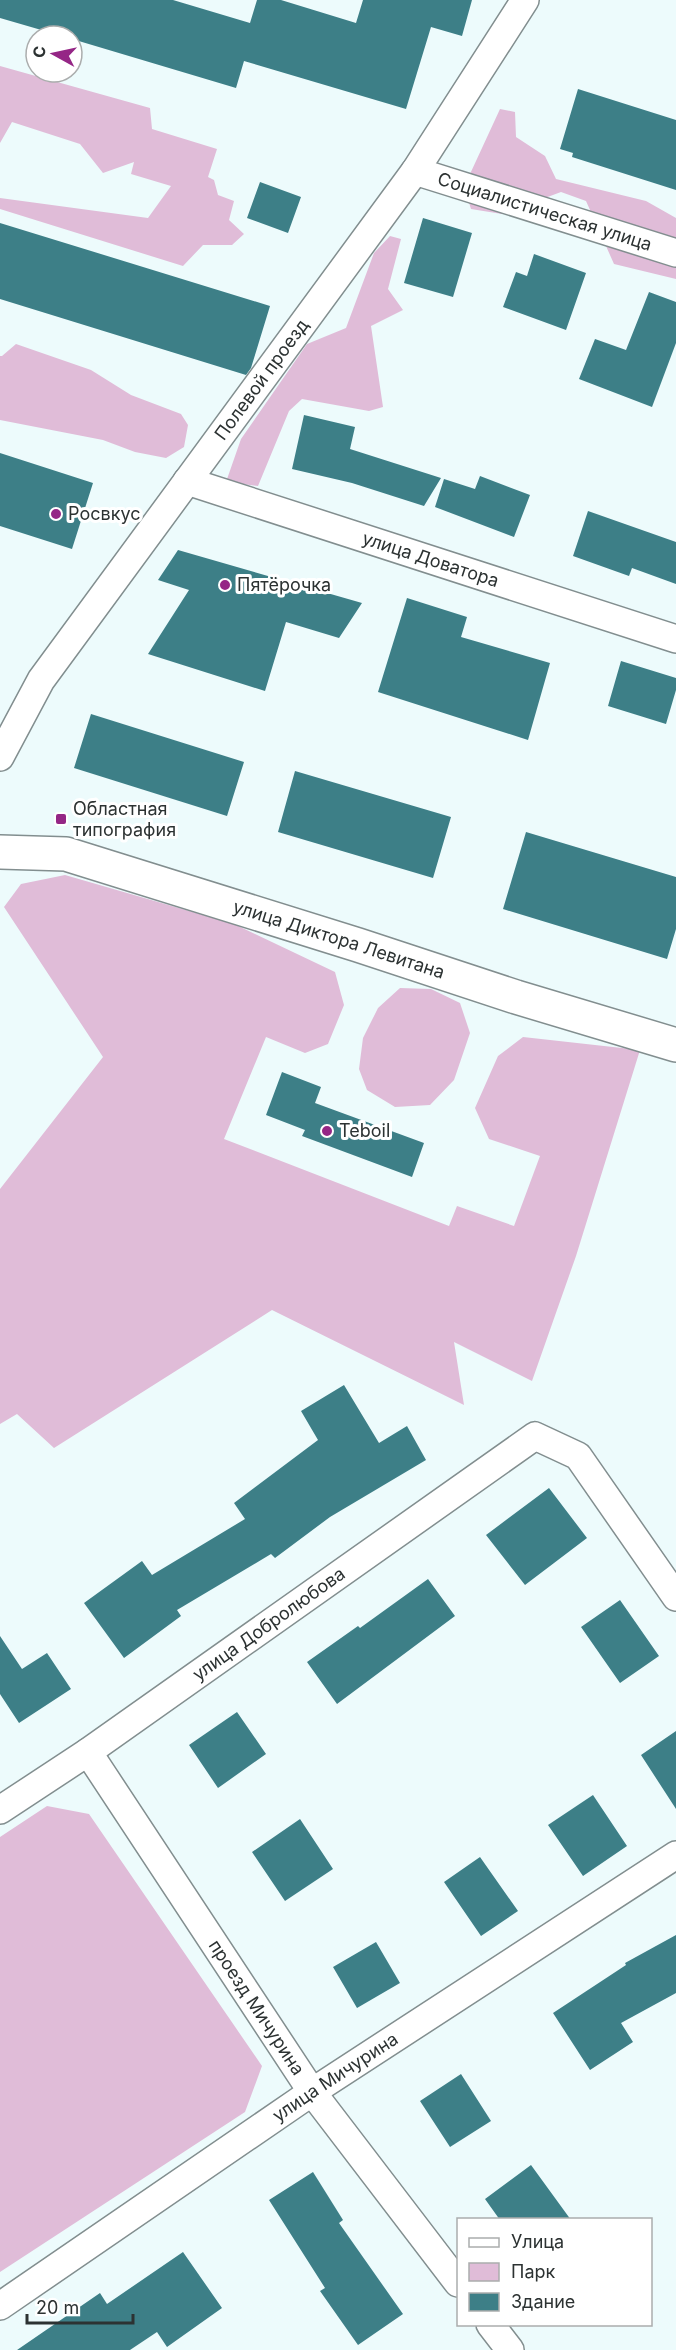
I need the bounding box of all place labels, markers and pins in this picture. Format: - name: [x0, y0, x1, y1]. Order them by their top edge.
- place label: Росвкус: [68, 503, 140, 524]
- marker: Росвкус: [49, 507, 63, 521]
- place label: Пятёрочка: [237, 574, 331, 595]
- marker: Пятёрочка: [218, 578, 232, 592]
- place label: Областная типография: [73, 798, 176, 840]
- marker: Областная типография: [54, 812, 68, 826]
- place label: Teboil: [339, 1120, 390, 1141]
- marker: Teboil: [320, 1124, 334, 1138]

